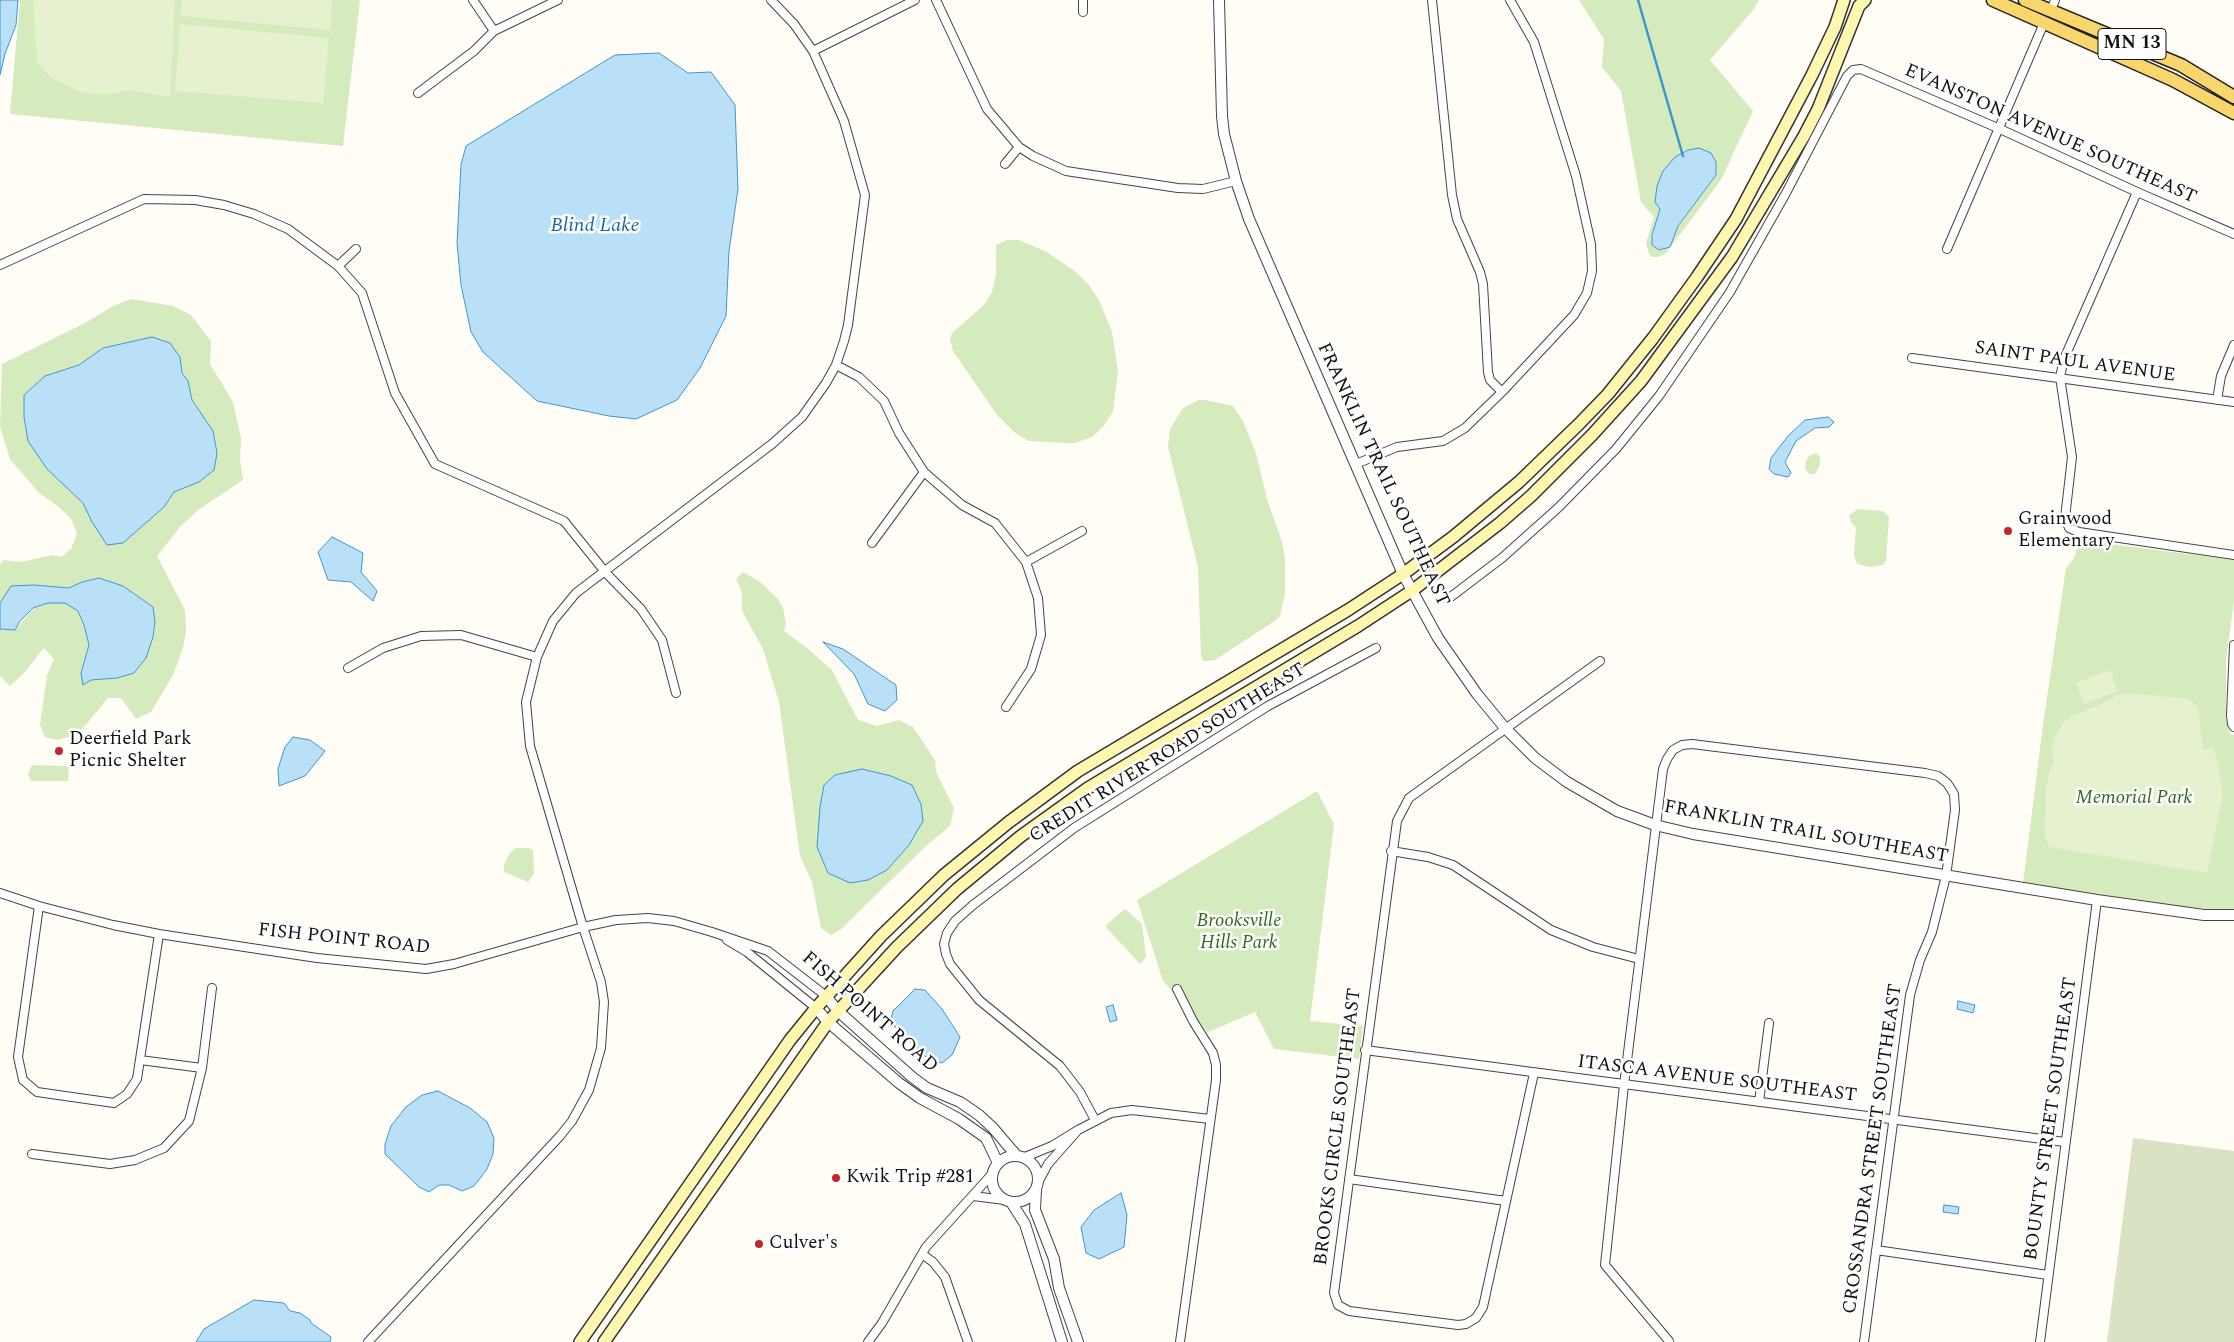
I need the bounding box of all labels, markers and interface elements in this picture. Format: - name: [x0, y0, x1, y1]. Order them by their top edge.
- road number: MN 13: [2098, 29, 2166, 60]
- street label: EVANSTON AVENUE SOUTHEAST: [1900, 60, 2200, 210]
- water label: Blind Lake: [551, 215, 639, 239]
- street label: SAINT PAUL AVENUE: [1973, 338, 2177, 388]
- street label: FRANKLIN TRAIL SOUTHEAST: [1311, 339, 1453, 611]
- place label: Grainwood Elementary: [2018, 509, 2114, 553]
- marker: Grainwood Elementary: [2002, 525, 2014, 537]
- street label: CREDIT RIVER ROAD SOUTHEAST: [1026, 659, 1310, 849]
- place label: Deerfield Park Picnic Shelter: [69, 729, 192, 773]
- marker: Deerfield Park Picnic Shelter: [53, 745, 65, 757]
- park label: Memorial Park: [2076, 788, 2192, 810]
- street label: FRANKLIN TRAIL SOUTHEAST: [1662, 797, 1950, 869]
- park label: Brooksville Hills Park: [1197, 911, 1281, 955]
- street label: FISH POINT ROAD: [257, 920, 431, 960]
- street label: FISH POINT ROAD: [796, 948, 942, 1078]
- street label: BOUNTY STREET SOUTHEAST: [2021, 976, 2083, 1262]
- street label: CROSSANDRA STREET SOUTHEAST: [1840, 982, 1908, 1316]
- street label: BROOKS CIRCLE SOUTHEAST: [1311, 987, 1367, 1267]
- street label: ITASCA AVENUE SOUTHEAST: [1576, 1052, 1858, 1108]
- place label: Kwik Trip #281: [846, 1167, 974, 1189]
- marker: Kwik Trip #281: [830, 1172, 842, 1184]
- place label: Culver's: [769, 1233, 838, 1255]
- marker: Culver's: [753, 1238, 765, 1250]

